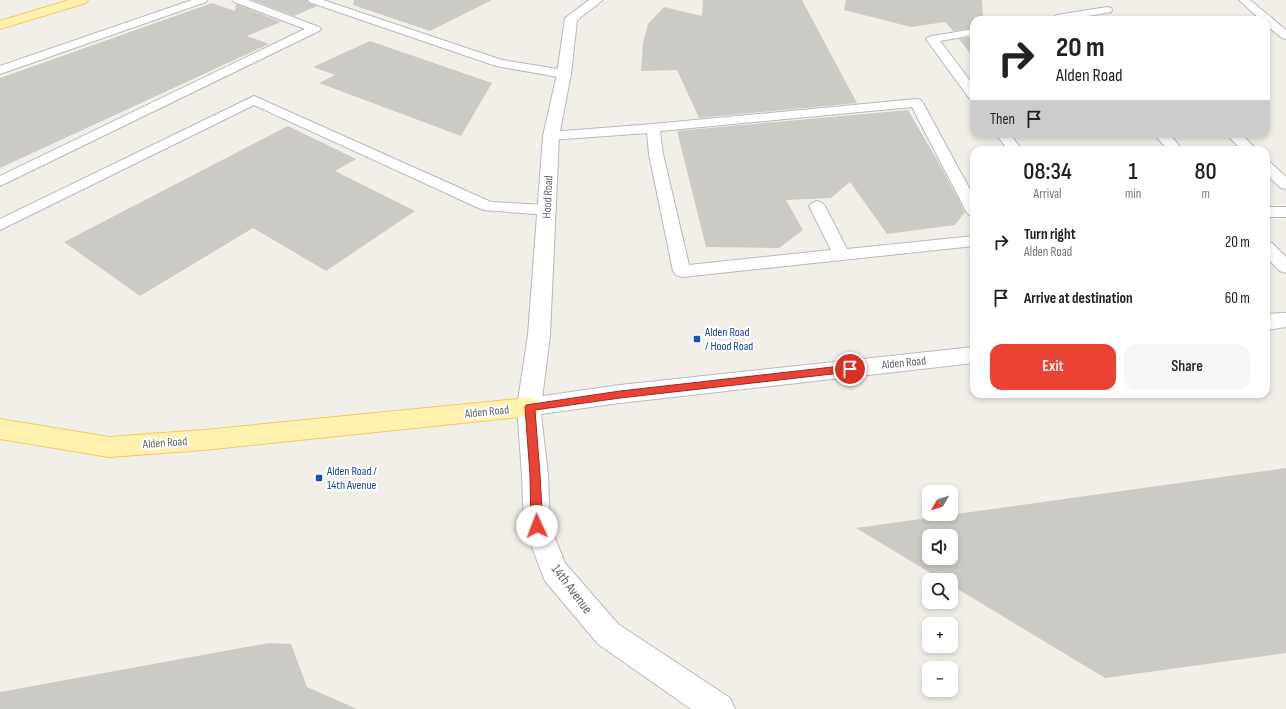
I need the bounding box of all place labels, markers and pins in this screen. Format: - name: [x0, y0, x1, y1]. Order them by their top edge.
- place label: Alden Road / Hood Road: [704, 325, 753, 354]
- marker: Alden Road / Hood Road: [692, 334, 702, 344]
- pin: [833, 352, 867, 386]
- place label: Alden Road / 14th Avenue: [326, 464, 377, 493]
- marker: Alden Road / 14th Avenue: [314, 473, 324, 483]

